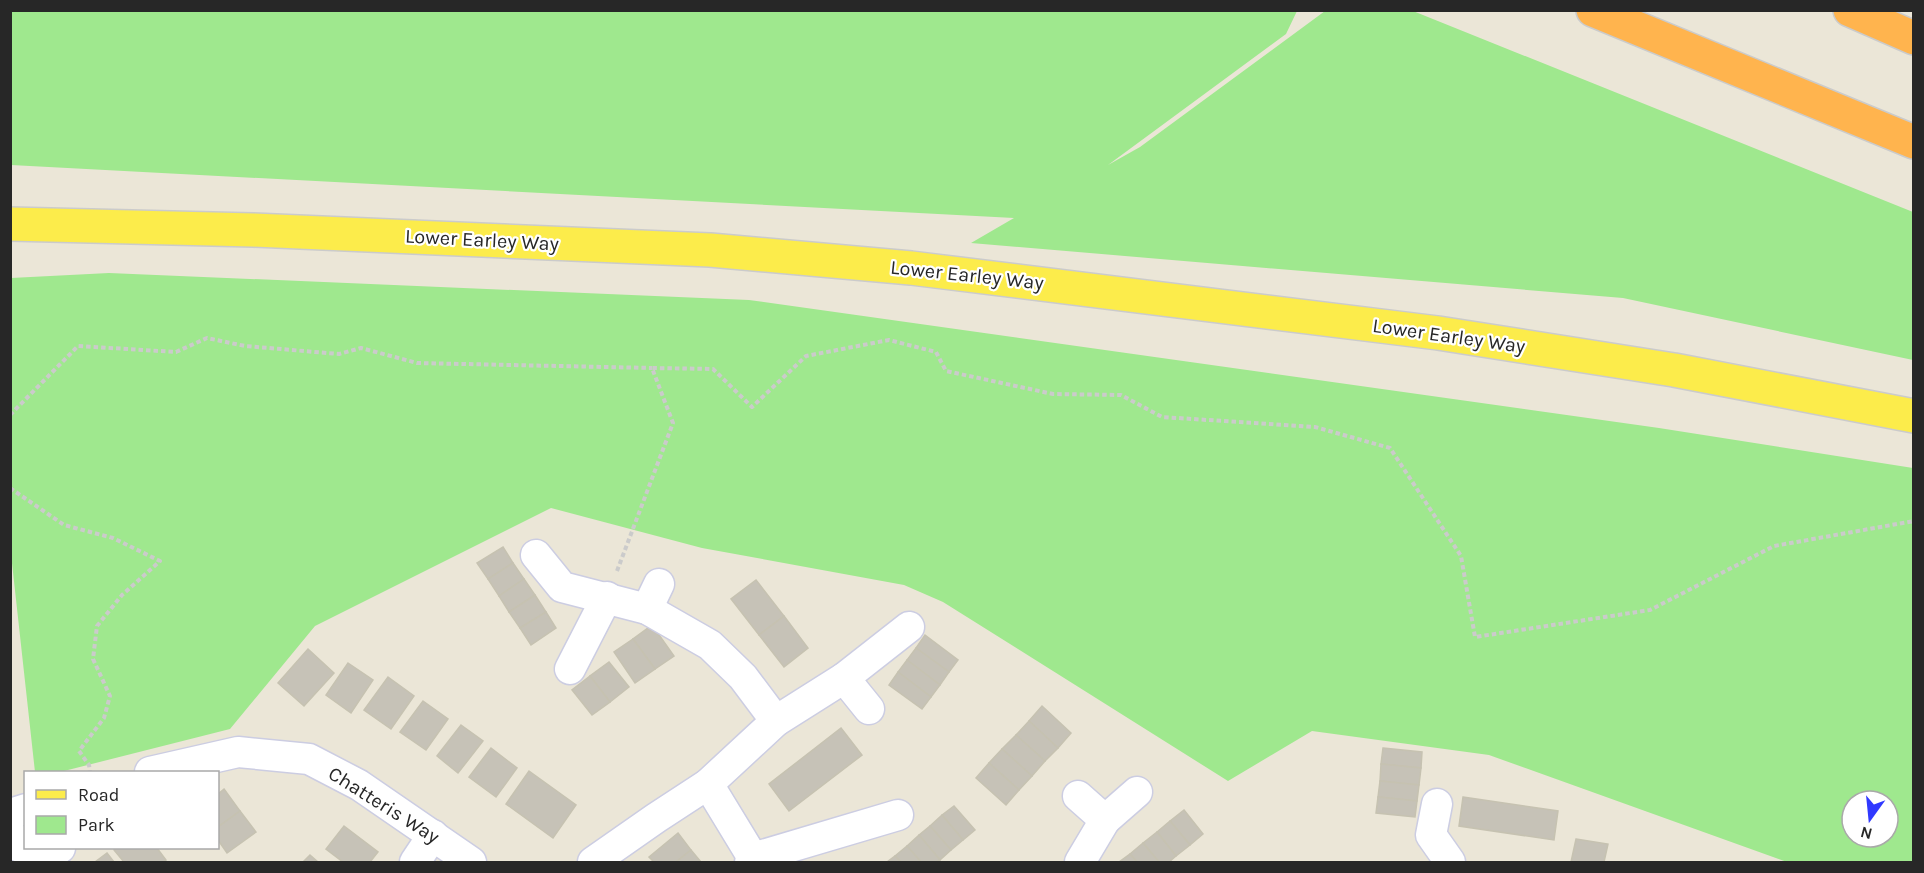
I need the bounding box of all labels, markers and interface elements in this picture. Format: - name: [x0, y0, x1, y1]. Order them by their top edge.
- street label: Lower Earley Way: [405, 224, 559, 256]
- street label: Lower Earley Way: [889, 256, 1045, 294]
- street label: Lower Earley Way: [1371, 314, 1527, 358]
- street label: Chatteris Way: [324, 762, 444, 848]
- legend: [24, 771, 219, 849]
- text: Road: [78, 784, 119, 806]
- north arrow: [1840, 789, 1900, 849]
- text: Park: [78, 814, 115, 836]
- text: N: [1858, 822, 1874, 844]

